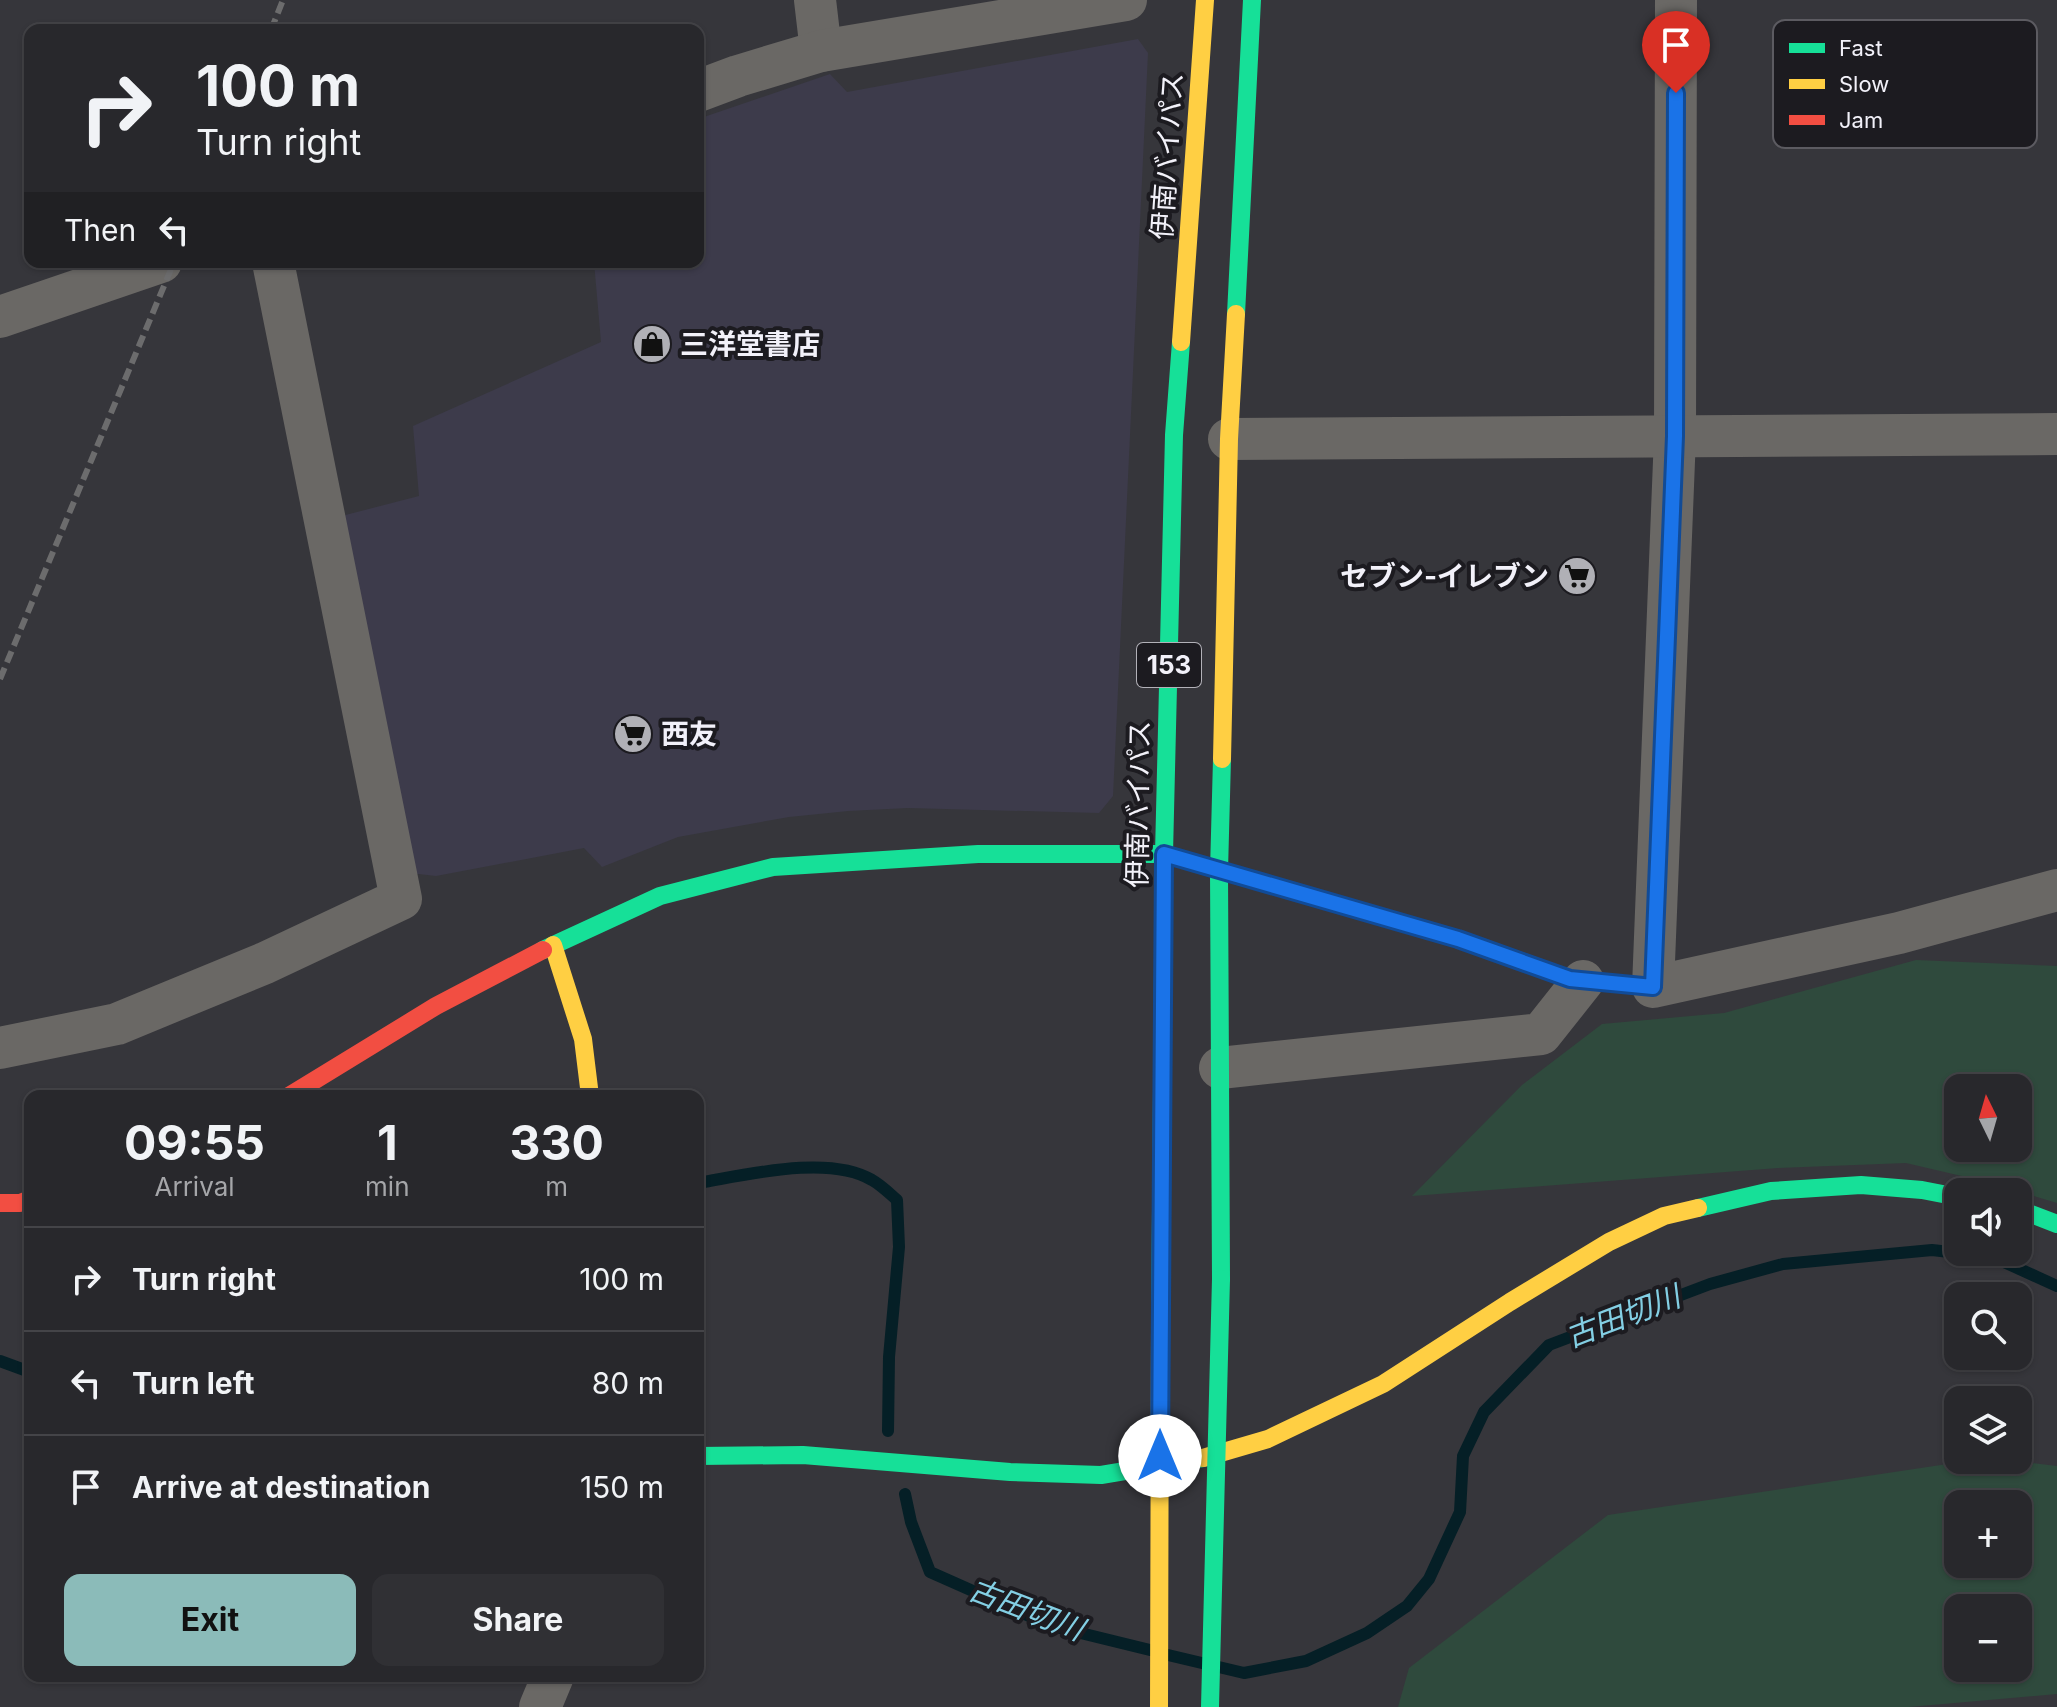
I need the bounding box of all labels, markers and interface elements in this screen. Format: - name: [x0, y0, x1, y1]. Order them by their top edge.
- pin: [1642, 11, 1710, 93]
- legend: [1773, 20, 2037, 148]
- icon: arrive: [1654, 23, 1698, 67]
- text: Fast: [1839, 35, 1883, 61]
- text: 100 m: [196, 52, 360, 120]
- icon: right: [64, 56, 168, 160]
- street label: 伊南バイパス: [1144, 71, 1190, 241]
- text: Slow: [1839, 71, 1889, 97]
- text: Jam: [1839, 107, 1883, 133]
- text: Turn right: [196, 120, 361, 164]
- icon: left: [152, 208, 196, 252]
- text: Then: [64, 212, 136, 248]
- shop icon: 三洋堂書店: [631, 323, 673, 365]
- place label: 三洋堂書店: [680, 327, 820, 361]
- supermarket icon: セブン-イレブン: [1556, 555, 1598, 597]
- place label: セブン-イレブン: [1340, 559, 1549, 593]
- road number: 153: [1137, 643, 1201, 687]
- supermarket icon: 西友: [612, 713, 654, 755]
- place label: 西友: [661, 717, 717, 751]
- street label: 伊南バイパス: [1120, 720, 1156, 888]
- north arrow: [1944, 1074, 2032, 1162]
- map controls: [1944, 1074, 2032, 1682]
- text: 09:55: [124, 1113, 265, 1172]
- text: 1: [377, 1113, 398, 1172]
- text: 330: [510, 1113, 604, 1172]
- text: Arrival: [155, 1171, 235, 1202]
- text: min: [365, 1171, 410, 1202]
- text: m: [545, 1171, 568, 1202]
- button: sound: [1944, 1178, 2032, 1266]
- icon: right: [64, 1257, 108, 1301]
- text: Turn right: [132, 1261, 276, 1297]
- text: 100 m: [579, 1261, 664, 1297]
- water label: 古田切川: [1560, 1277, 1688, 1354]
- button: search: [1944, 1282, 2032, 1370]
- icon: left: [64, 1361, 108, 1405]
- text: Turn left: [132, 1365, 254, 1401]
- text: 80 m: [592, 1365, 664, 1401]
- button: layers: [1944, 1386, 2032, 1474]
- position arrow: [1118, 1414, 1202, 1498]
- icon: arrive: [64, 1465, 108, 1509]
- text: Arrive at destination: [132, 1469, 430, 1505]
- text: 150 m: [580, 1469, 664, 1505]
- button: +: [1944, 1490, 2032, 1578]
- water label: 古田切川: [964, 1571, 1092, 1648]
- button: Exit: [64, 1574, 356, 1666]
- button: Share: [372, 1574, 664, 1666]
- button: −: [1944, 1594, 2032, 1682]

